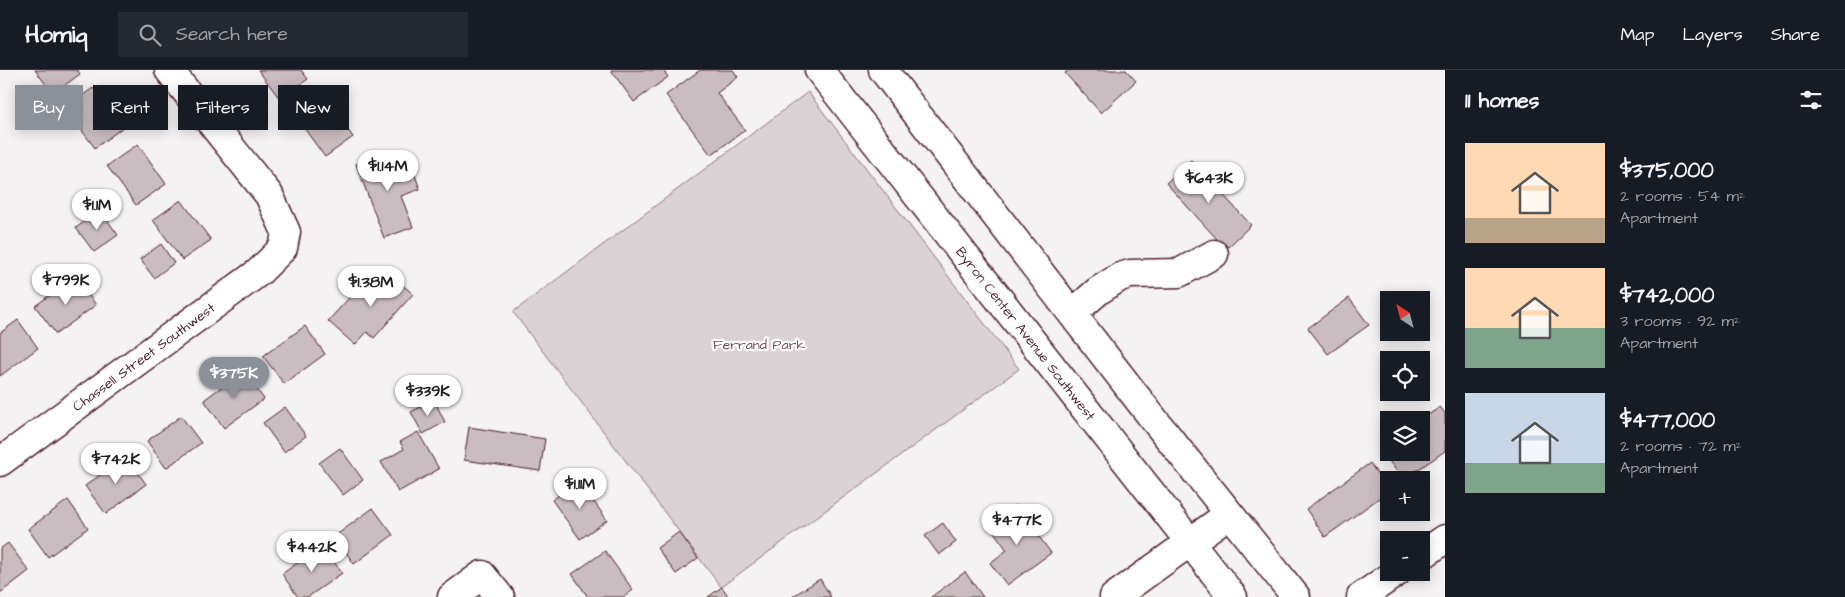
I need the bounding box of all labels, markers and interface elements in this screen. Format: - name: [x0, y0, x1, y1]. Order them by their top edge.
- search box: [118, 12, 468, 57]
- text: Homiq: [25, 18, 88, 52]
- icon: search: [136, 21, 164, 49]
- text: Search here: [176, 21, 288, 48]
- text: Map: [1620, 22, 1654, 47]
- text: Layers: [1682, 22, 1743, 47]
- text: Share: [1771, 22, 1820, 47]
- chip: Buy: [15, 85, 83, 130]
- chip: Rent: [93, 85, 168, 130]
- chip: Filters: [178, 85, 268, 130]
- chip: New: [278, 85, 349, 130]
- text: 11 homes: [1465, 86, 1539, 115]
- icon: filters: [1797, 86, 1825, 114]
- pin: $1.14M: [347, 150, 429, 192]
- text: $1.14M: [368, 155, 408, 177]
- text: $375,000: [1620, 156, 1714, 185]
- pin: $643K: [1174, 162, 1244, 204]
- icon: home: [1505, 163, 1565, 223]
- text: $643K: [1185, 167, 1233, 189]
- text: 2 rooms · 54 m²: [1620, 185, 1745, 207]
- pin: $1.1M: [62, 189, 132, 231]
- text: $1.1M: [83, 194, 111, 216]
- text: Apartment: [1620, 207, 1698, 229]
- street label: Byron Center Avenue Southwest: [950, 243, 1100, 426]
- pin: $799K: [31, 264, 101, 306]
- pin: $1.38M: [330, 266, 412, 308]
- text: $799K: [43, 269, 89, 291]
- text: $1.38M: [349, 271, 393, 293]
- text: $742,000: [1620, 281, 1714, 310]
- icon: home: [1505, 288, 1565, 348]
- north arrow: [1380, 291, 1430, 341]
- map controls: [1380, 291, 1430, 581]
- street label: Chassell Street Southwest: [69, 298, 220, 417]
- text: 3 rooms · 92 m²: [1620, 310, 1740, 332]
- text: Apartment: [1620, 332, 1698, 354]
- park label: Ferrand Park: [713, 335, 805, 355]
- button: locate: [1380, 351, 1430, 401]
- pin: $375K: [199, 356, 269, 399]
- text: $375K: [210, 362, 258, 384]
- pin: $339K: [393, 374, 463, 417]
- text: $339K: [406, 380, 450, 402]
- text: $477,000: [1620, 406, 1715, 435]
- button: layers: [1380, 411, 1430, 461]
- icon: home: [1505, 413, 1565, 473]
- text: 2 rooms · 72 m²: [1620, 435, 1742, 457]
- pin: $742K: [81, 442, 151, 485]
- text: $742K: [92, 448, 140, 470]
- text: Apartment: [1620, 457, 1698, 479]
- pin: $1.11M: [539, 468, 621, 510]
- button: +: [1380, 471, 1430, 521]
- text: $1.11M: [565, 473, 595, 495]
- pin: $477K: [982, 504, 1052, 546]
- text: $477K: [992, 509, 1042, 531]
- pin: $442K: [277, 530, 347, 573]
- button: −: [1380, 531, 1430, 581]
- text: $442K: [287, 536, 337, 558]

